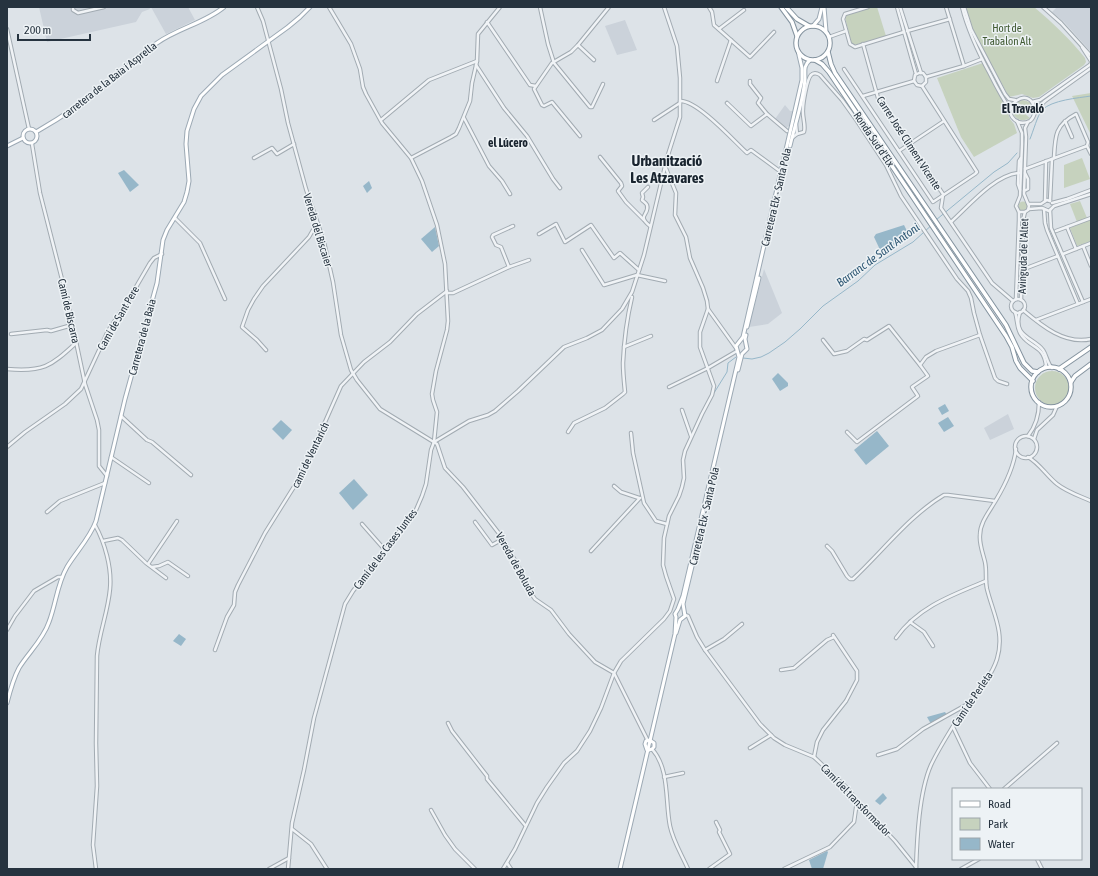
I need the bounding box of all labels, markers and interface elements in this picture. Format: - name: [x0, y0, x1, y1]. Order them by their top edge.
- scale bar: [18, 16, 90, 42]
- park label: Hort de Trabalon Alt: [983, 22, 1031, 47]
- text: 200 m: [24, 23, 51, 37]
- street label: carretera de la Baia i Asprella: [59, 39, 159, 121]
- street label: Carrer José Climent Vicente: [874, 94, 944, 192]
- district label: El Travaló: [1002, 102, 1045, 116]
- street label: Ronda Sud d'Elx: [851, 109, 897, 169]
- district label: el Lúcero: [488, 136, 528, 150]
- street label: Carretera Elx - Santa Pola: [759, 147, 793, 247]
- district label: Urbanització Les Atzavares: [630, 152, 704, 186]
- street label: Vereda del Biscaier: [301, 192, 335, 269]
- street label: Avinguda de l'Altet: [1016, 218, 1030, 294]
- water label: Barranc de Sant Antoni: [834, 220, 922, 290]
- street label: Camí de Biscarra: [56, 278, 82, 344]
- street label: Camí de Sant Pere: [95, 284, 141, 352]
- street label: Carretera de la Baia: [126, 298, 158, 376]
- street label: camí de Ventarich: [289, 420, 331, 490]
- street label: Carretera Elx - Santa Pola: [687, 466, 721, 566]
- street label: Camí de les Cases Juntes: [351, 506, 419, 591]
- street label: Vereda de Boluda: [494, 530, 538, 598]
- street label: Camí de Perleta: [949, 669, 995, 729]
- street label: Camí del transformador: [819, 762, 894, 839]
- legend: [952, 788, 1082, 860]
- text: Road: [988, 797, 1011, 811]
- text: Park: [988, 817, 1009, 831]
- text: Water: [988, 837, 1015, 851]

